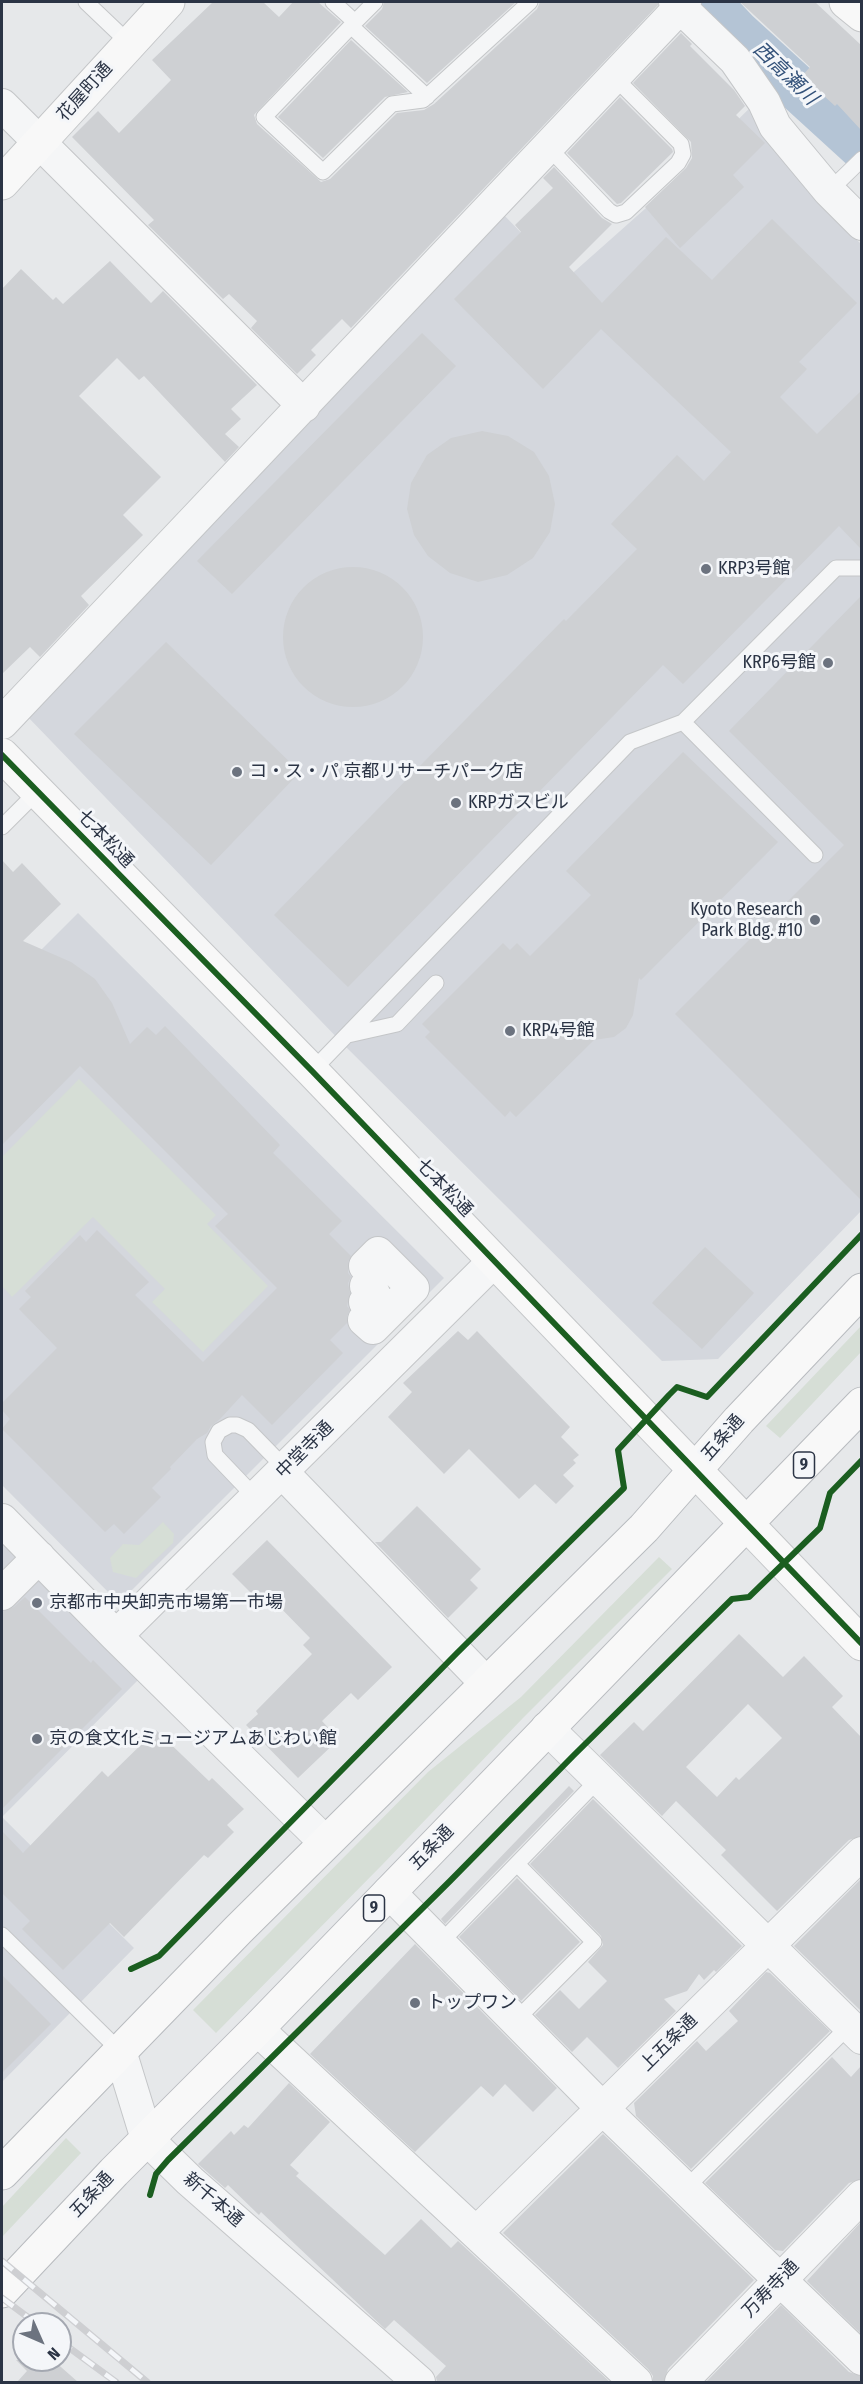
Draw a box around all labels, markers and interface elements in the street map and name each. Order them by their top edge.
water label: 西高瀬川 [748,38,822,110]
street label: 花屋町通 [53,58,117,126]
place label: KRP3号館 [718,558,791,580]
marker: KRP3号館 [699,562,713,576]
place label: KRP6号館 [743,652,816,674]
marker: KRP6号館 [821,656,835,670]
place label: コ・ス・パ 京都リサーチパーク店 [249,761,523,783]
marker: コ・ス・パ 京都リサーチパーク店 [230,765,244,779]
place label: KRPガスビル [468,792,569,814]
marker: KRPガスビル [449,796,463,810]
street label: 七本松通 [72,806,138,872]
place label: Kyoto Research Park Bldg. #10 [690,899,803,942]
marker: Kyoto Research Park Bldg. #10 [808,913,822,927]
place label: KRP4号館 [522,1020,595,1042]
marker: KRP4号館 [503,1024,517,1038]
street label: 七本松通 [411,1155,477,1221]
street label: 五条通 [697,1411,749,1465]
street label: 中堂寺通 [272,1417,338,1483]
road number: 9 [794,1452,814,1478]
place label: 京都市中央卸売市場第一市場 [49,1592,283,1614]
marker: 京都市中央卸売市場第一市場 [30,1596,44,1610]
place label: 京の食文化ミュージアムあじわい館 [49,1728,337,1750]
marker: 京の食文化ミュージアムあじわい館 [30,1732,44,1746]
street label: 五条通 [405,1821,459,1875]
road number: 9 [364,1895,385,1921]
place label: トップワン [427,1992,517,2014]
marker: トップワン [408,1996,422,2010]
street label: 上五条通 [636,2010,702,2076]
street label: 五条通 [66,2168,118,2222]
street label: 新千本通 [179,2168,247,2232]
street label: 万寿寺通 [738,2256,804,2322]
north arrow [12,2312,72,2372]
text: N [44,2344,64,2364]

